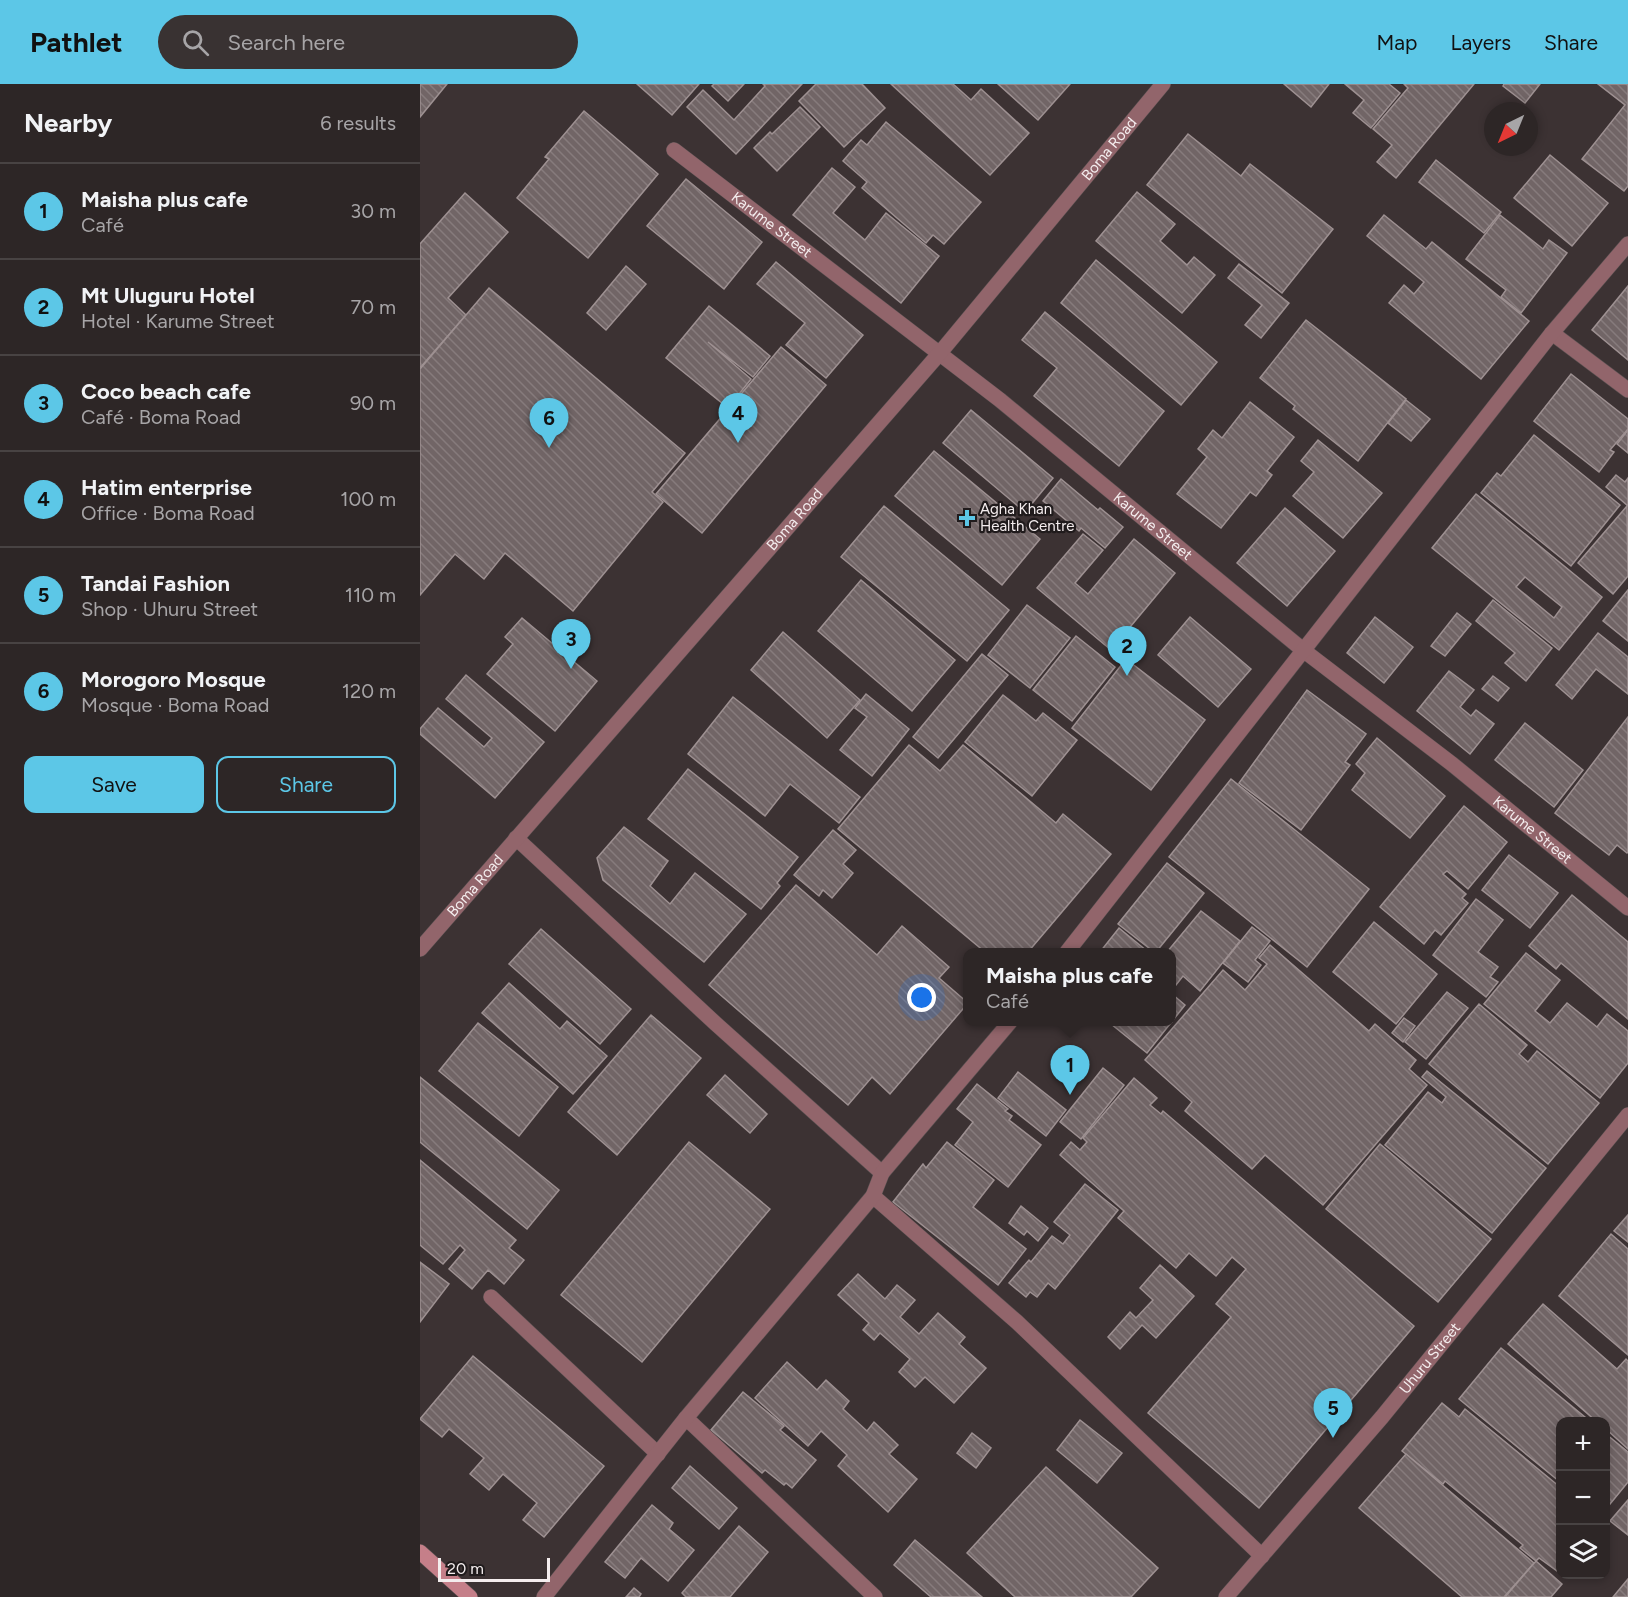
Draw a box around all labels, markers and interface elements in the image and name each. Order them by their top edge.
search box [158,15,578,69]
text: Pathlet [30,25,122,59]
icon: search [179,26,212,59]
text: Search here [227,29,345,56]
text: Map [1377,30,1417,55]
text: Layers [1450,30,1511,55]
text: Share [1544,30,1598,55]
north arrow [1484,102,1538,156]
text: Nearby [24,107,112,139]
text: 6 results [320,111,396,135]
street label: Boma Road [1078,114,1140,184]
text: Maisha plus cafe [81,186,248,213]
street label: Karume Street [728,188,816,262]
text: 1 [39,199,48,223]
text: 30 m [350,199,396,223]
text: Café [81,213,124,237]
text: Mt Uluguru Hotel [81,282,255,309]
text: 2 [38,295,49,319]
text: 70 m [350,295,396,319]
text: Hotel · Karume Street [81,309,274,333]
text: Coco beach cafe [81,378,251,405]
text: 3 [38,391,49,415]
text: 90 m [350,391,396,415]
pin: 4 [718,394,758,443]
pin: 6 [530,398,568,448]
text: Café · Boma Road [81,405,241,429]
text: Hatim enterprise [81,474,252,501]
street label: Boma Road [763,485,827,554]
text: 4 [37,487,50,511]
text: 100 m [340,487,396,511]
street label: Karume Street [1110,488,1196,564]
place label: Agha Khan Health Centre [980,500,1074,535]
text: Office · Boma Road [81,501,255,525]
marker: Agha Khan Health Centre [958,509,976,527]
text: Tandai Fashion [81,570,230,597]
text: 5 [38,583,49,607]
text: 110 m [345,583,396,607]
text: Shop · Uhuru Street [81,597,258,621]
pin: 3 [552,620,590,669]
pin: 2 [1108,626,1146,676]
text: Morogoro Mosque [81,666,266,693]
text: 6 [38,679,49,703]
text: 120 m [342,679,396,703]
text: Mosque · Boma Road [81,693,269,717]
button: Save [24,756,204,813]
button: Share [216,756,396,813]
street label: Karume Street [1489,792,1576,868]
street label: Boma Road [443,851,507,920]
popup [963,948,1176,1026]
text: Maisha plus cafe [986,962,1153,989]
your location [907,983,936,1012]
text: Café [986,989,1029,1013]
pin: 1 [1050,1046,1090,1095]
street label: Uhuru Street [1396,1319,1464,1397]
pin: 5 [1314,1388,1352,1438]
map controls [1556,1417,1610,1579]
button: + [1556,1417,1610,1471]
button: − [1556,1471,1610,1525]
button: layers [1556,1525,1610,1579]
scale bar [438,1555,550,1582]
text: 20 m [447,1559,484,1578]

